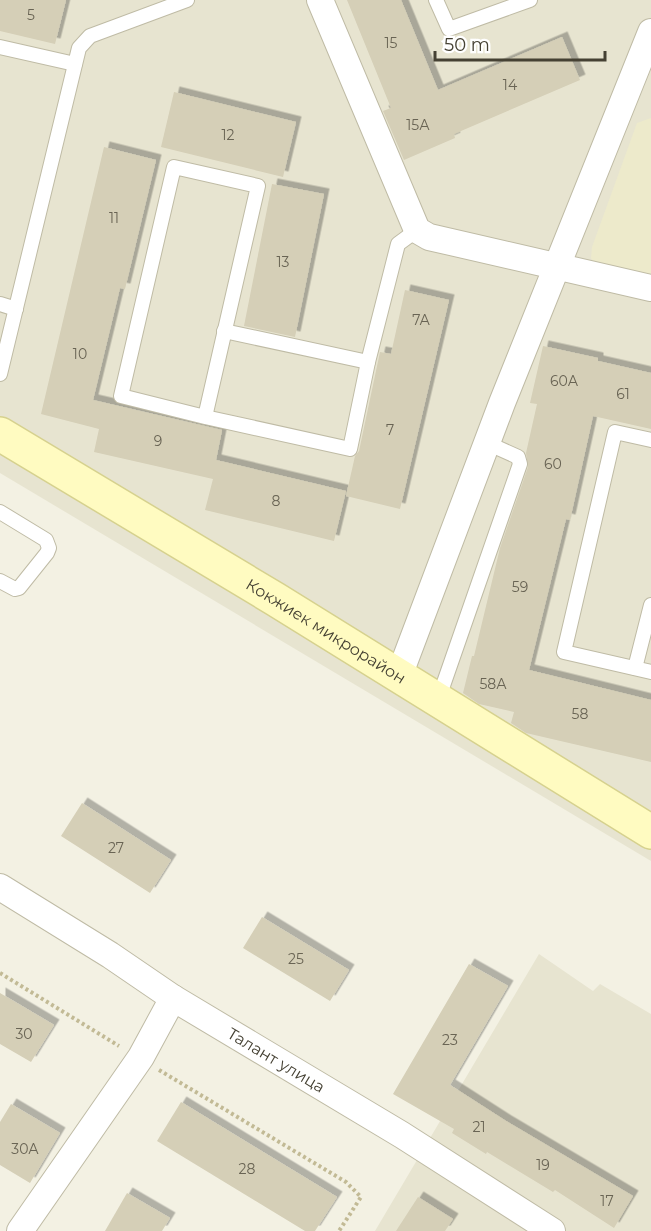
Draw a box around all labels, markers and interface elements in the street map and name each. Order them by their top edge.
house number: 5 [27,6,35,24]
scale bar [435,24,604,62]
house number: 15 [385,34,398,52]
text: 50 m [444,34,490,56]
house number: 14 [503,76,518,94]
house number: 15А [406,116,430,134]
house number: 12 [221,126,235,144]
house number: 11 [109,209,119,227]
house number: 13 [277,253,290,271]
house number: 7А [412,311,430,329]
house number: 10 [73,345,87,363]
house number: 60А [550,372,579,390]
house number: 61 [616,385,630,403]
house number: 7 [386,421,394,439]
house number: 9 [154,432,162,450]
house number: 60 [544,455,562,473]
house number: 8 [272,492,281,510]
street label: Кокжиек микрорайон [243,575,409,688]
house number: 59 [512,578,528,596]
house number: 58А [479,675,507,693]
house number: 58 [572,705,588,723]
house number: 27 [108,839,124,857]
house number: 25 [288,950,304,968]
street label: Талант улица [224,1024,328,1097]
house number: 30 [15,1025,33,1043]
house number: 23 [442,1031,458,1049]
house number: 21 [472,1118,486,1136]
house number: 30А [11,1140,39,1158]
house number: 19 [536,1156,550,1174]
house number: 28 [239,1160,256,1178]
house number: 17 [600,1192,614,1210]

